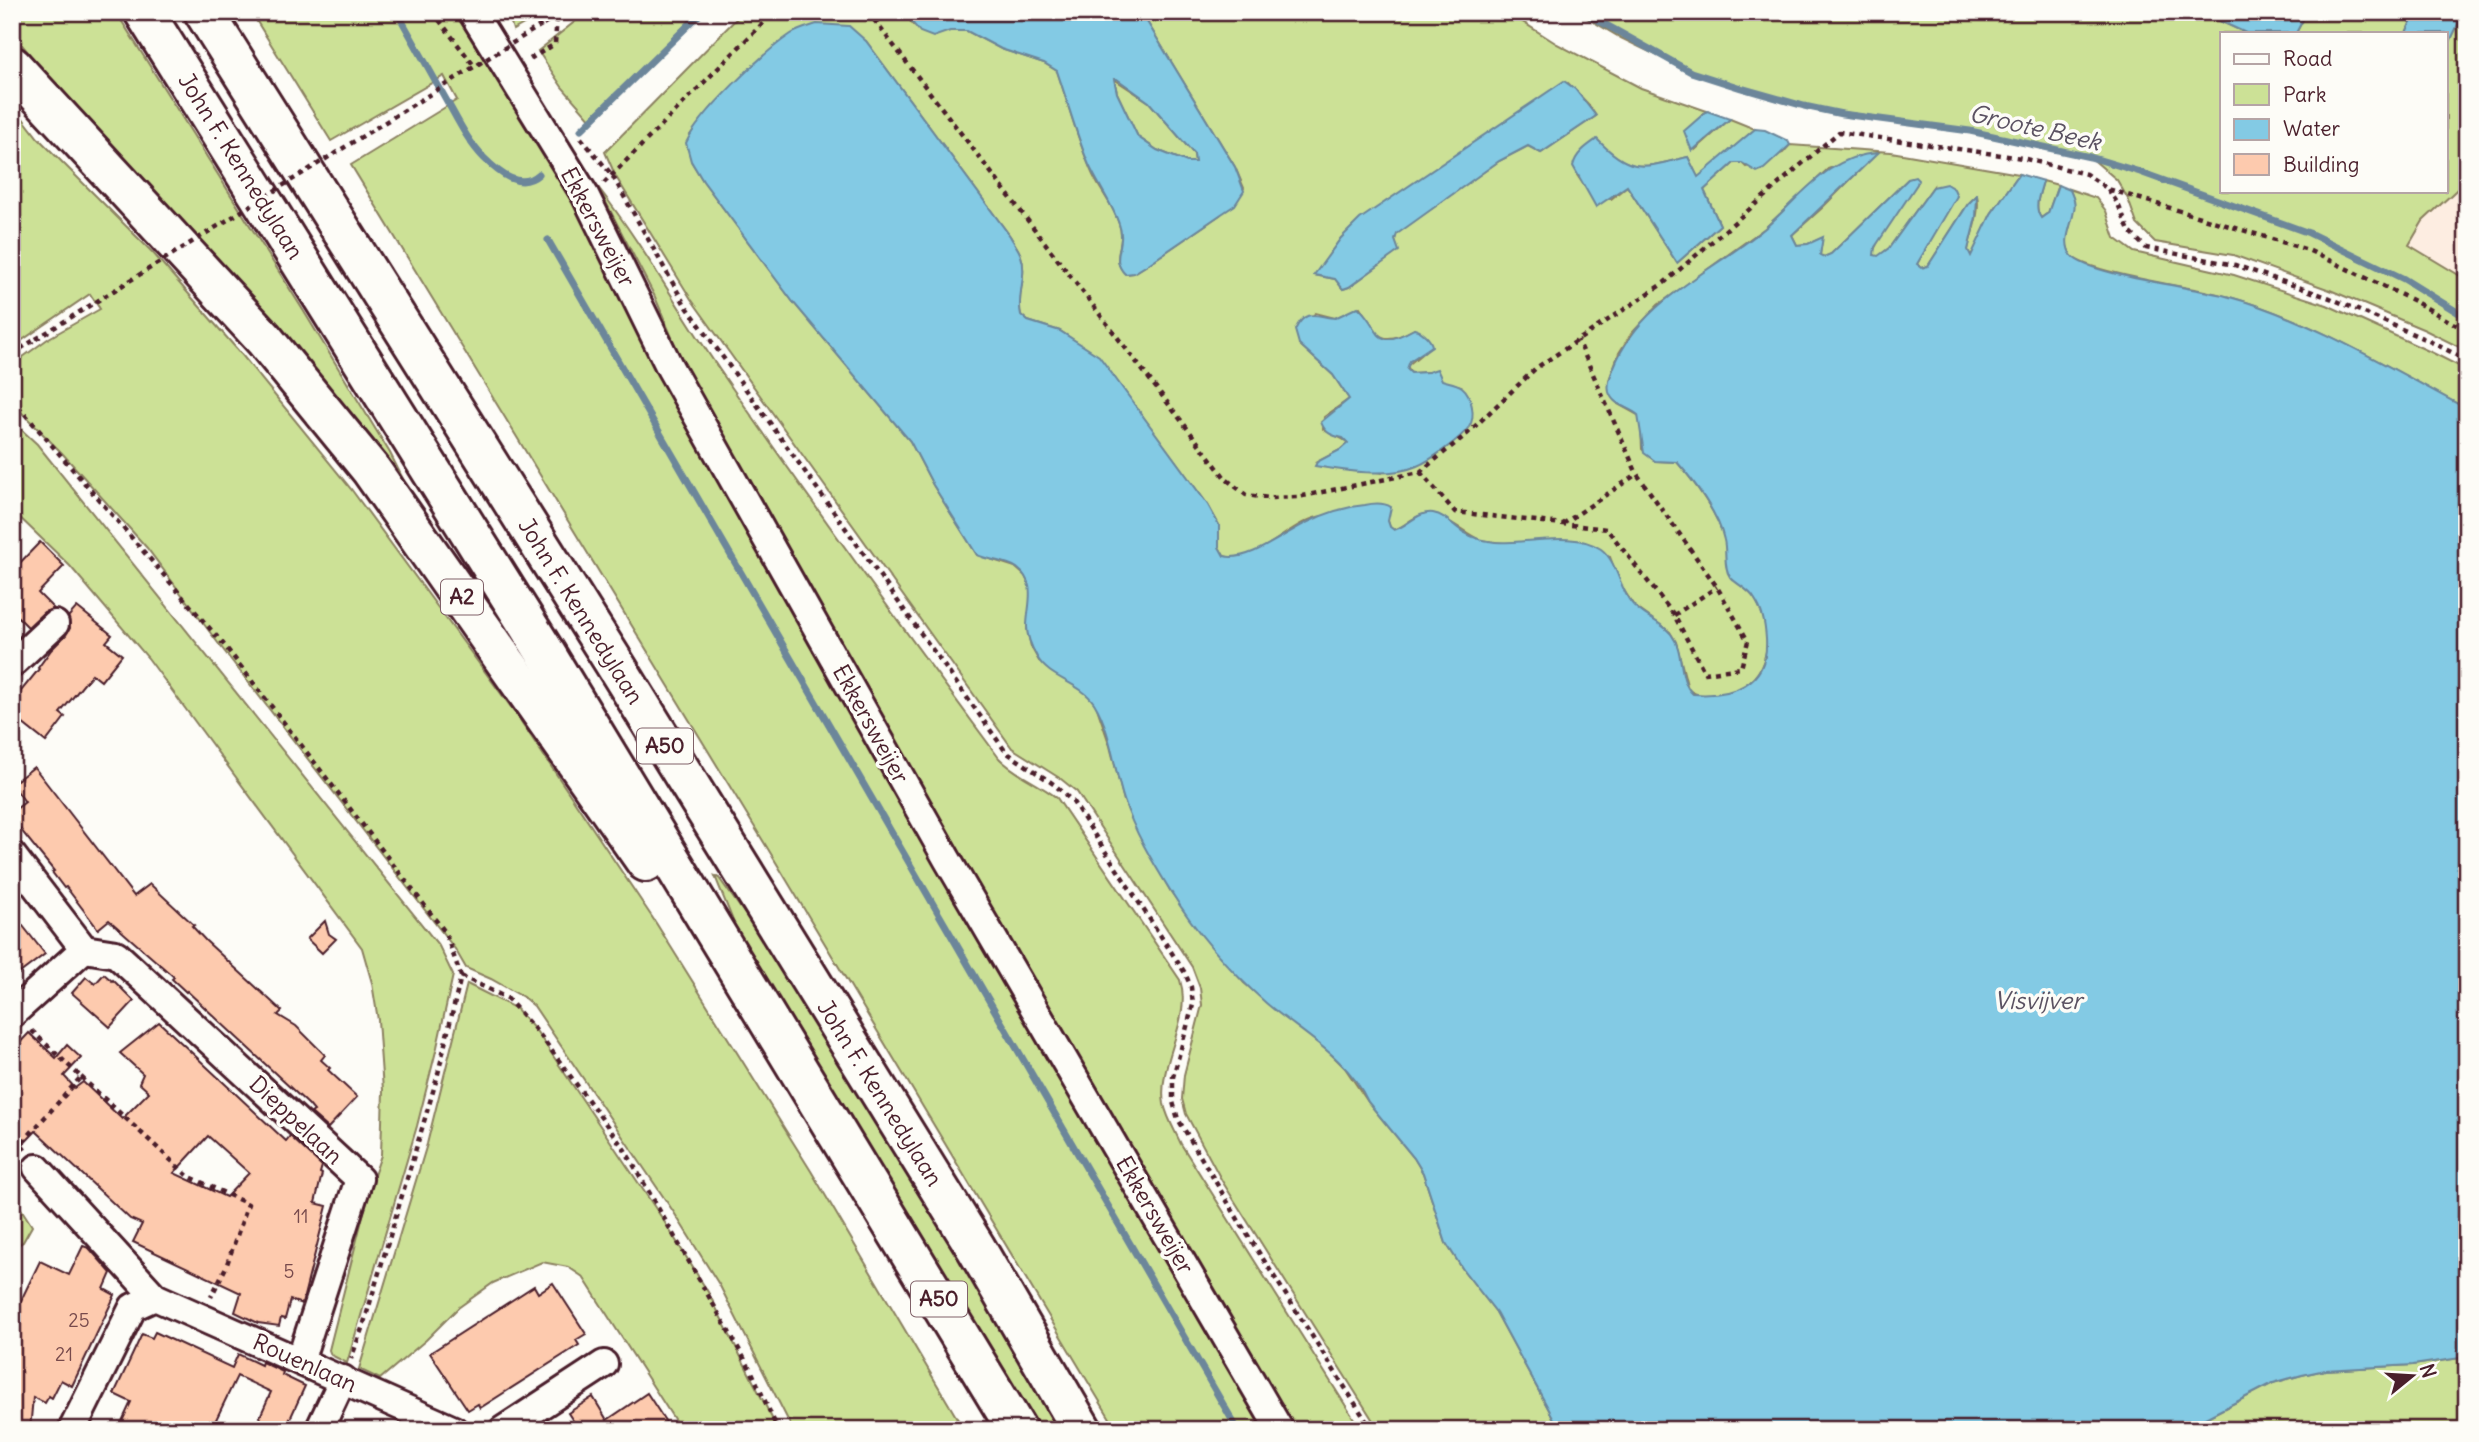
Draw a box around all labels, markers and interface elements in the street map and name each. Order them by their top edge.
legend [2220,32,2448,192]
text: Road [2283,45,2332,72]
street label: John F. Kennedylaan [172,67,310,264]
text: Park [2283,81,2326,108]
water label: Groote Beek [1967,97,2106,157]
text: Water [2283,115,2341,142]
text: Building [2283,151,2359,178]
street label: Ekkersweijer [555,162,642,292]
street label: John F. Kennedylaan [512,512,650,709]
road number: A2 [441,580,483,614]
street label: Ekkersweijer [827,659,916,789]
road number: A50 [637,728,693,764]
water label: Visvijver [1994,985,2085,1015]
street label: John F. Kennedylaan [811,994,949,1191]
street label: Dieppelaan [244,1069,349,1170]
street label: Ekkersweijer [1110,1151,1201,1280]
house number: 11 [293,1204,309,1228]
house number: 5 [284,1259,294,1283]
road number: A50 [911,1282,967,1316]
house number: 25 [68,1308,90,1332]
street label: Rouenlaan [249,1327,362,1398]
north arrow [2378,1340,2448,1410]
house number: 21 [55,1342,73,1366]
text: N [2415,1361,2442,1381]

